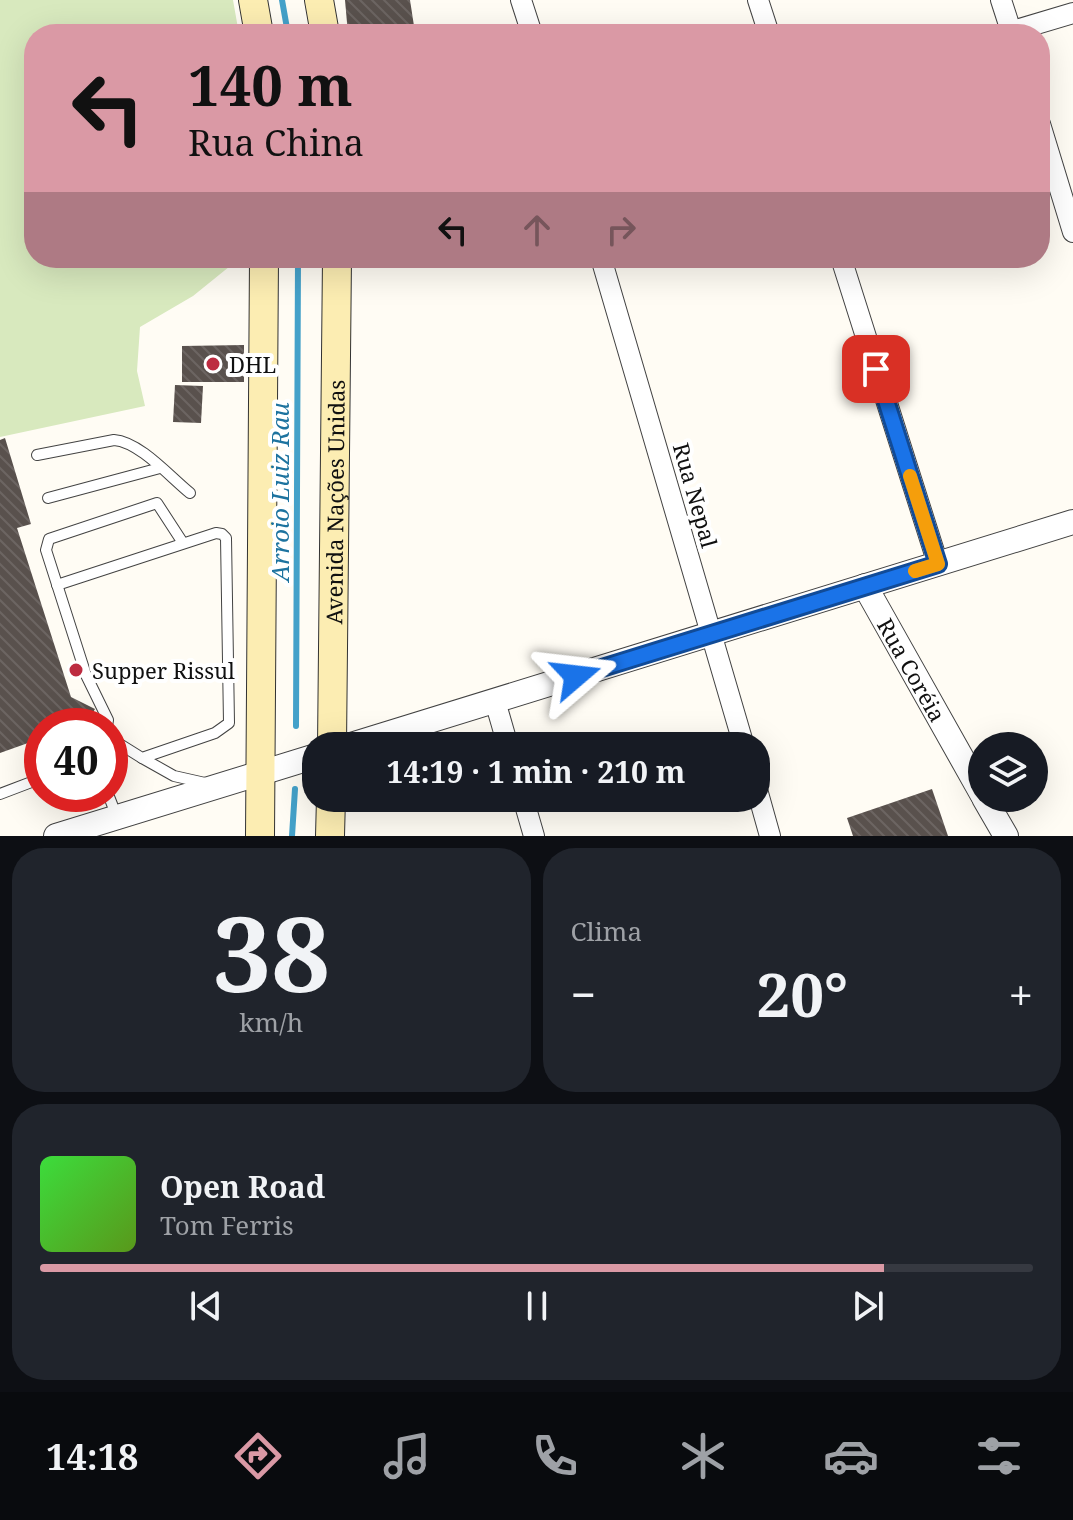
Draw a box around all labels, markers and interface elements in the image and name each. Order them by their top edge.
text: 140 m [188,46,353,122]
icon: left [56,56,160,160]
text: Rua China [188,118,364,167]
icon: left [431,208,475,252]
icon: ahead [515,208,559,252]
icon: right [599,208,643,252]
pin [842,335,910,403]
icon: arrive [854,347,898,391]
place label: DHL [229,349,276,379]
marker: DHL [204,355,222,373]
street label: Avenida Nações Unidas [318,380,351,624]
water label: Arroio Luiz Rau [263,402,296,584]
street label: Rua Nepal [667,439,725,551]
street label: Rua Coréia [871,612,953,727]
position arrow [534,634,618,718]
place label: Supper Rissul [92,655,235,685]
marker: Supper Rissul [67,661,85,679]
speed limit sign: 40 [24,708,128,812]
map controls [968,732,1048,812]
button: layers [968,732,1048,812]
text: 14:19 · 1 min · 210 m [387,751,685,792]
text: 38 [212,881,330,1022]
text: Clima [571,913,642,949]
text: 20° [756,953,848,1035]
text: − [571,964,596,1024]
text: + [1008,964,1033,1024]
text: km/h [239,1004,303,1040]
text: Open Road [160,1166,325,1207]
text: Tom Ferris [160,1207,294,1243]
icon: previous [184,1284,228,1328]
icon: pause [515,1284,559,1328]
icon: next [846,1284,890,1328]
icon: directions [230,1428,286,1484]
icon: music [379,1428,435,1484]
icon: phone [527,1428,583,1484]
icon: climate [675,1428,731,1484]
icon: car [823,1428,879,1484]
icon: filters [971,1428,1027,1484]
text: 14:18 [46,1432,138,1481]

